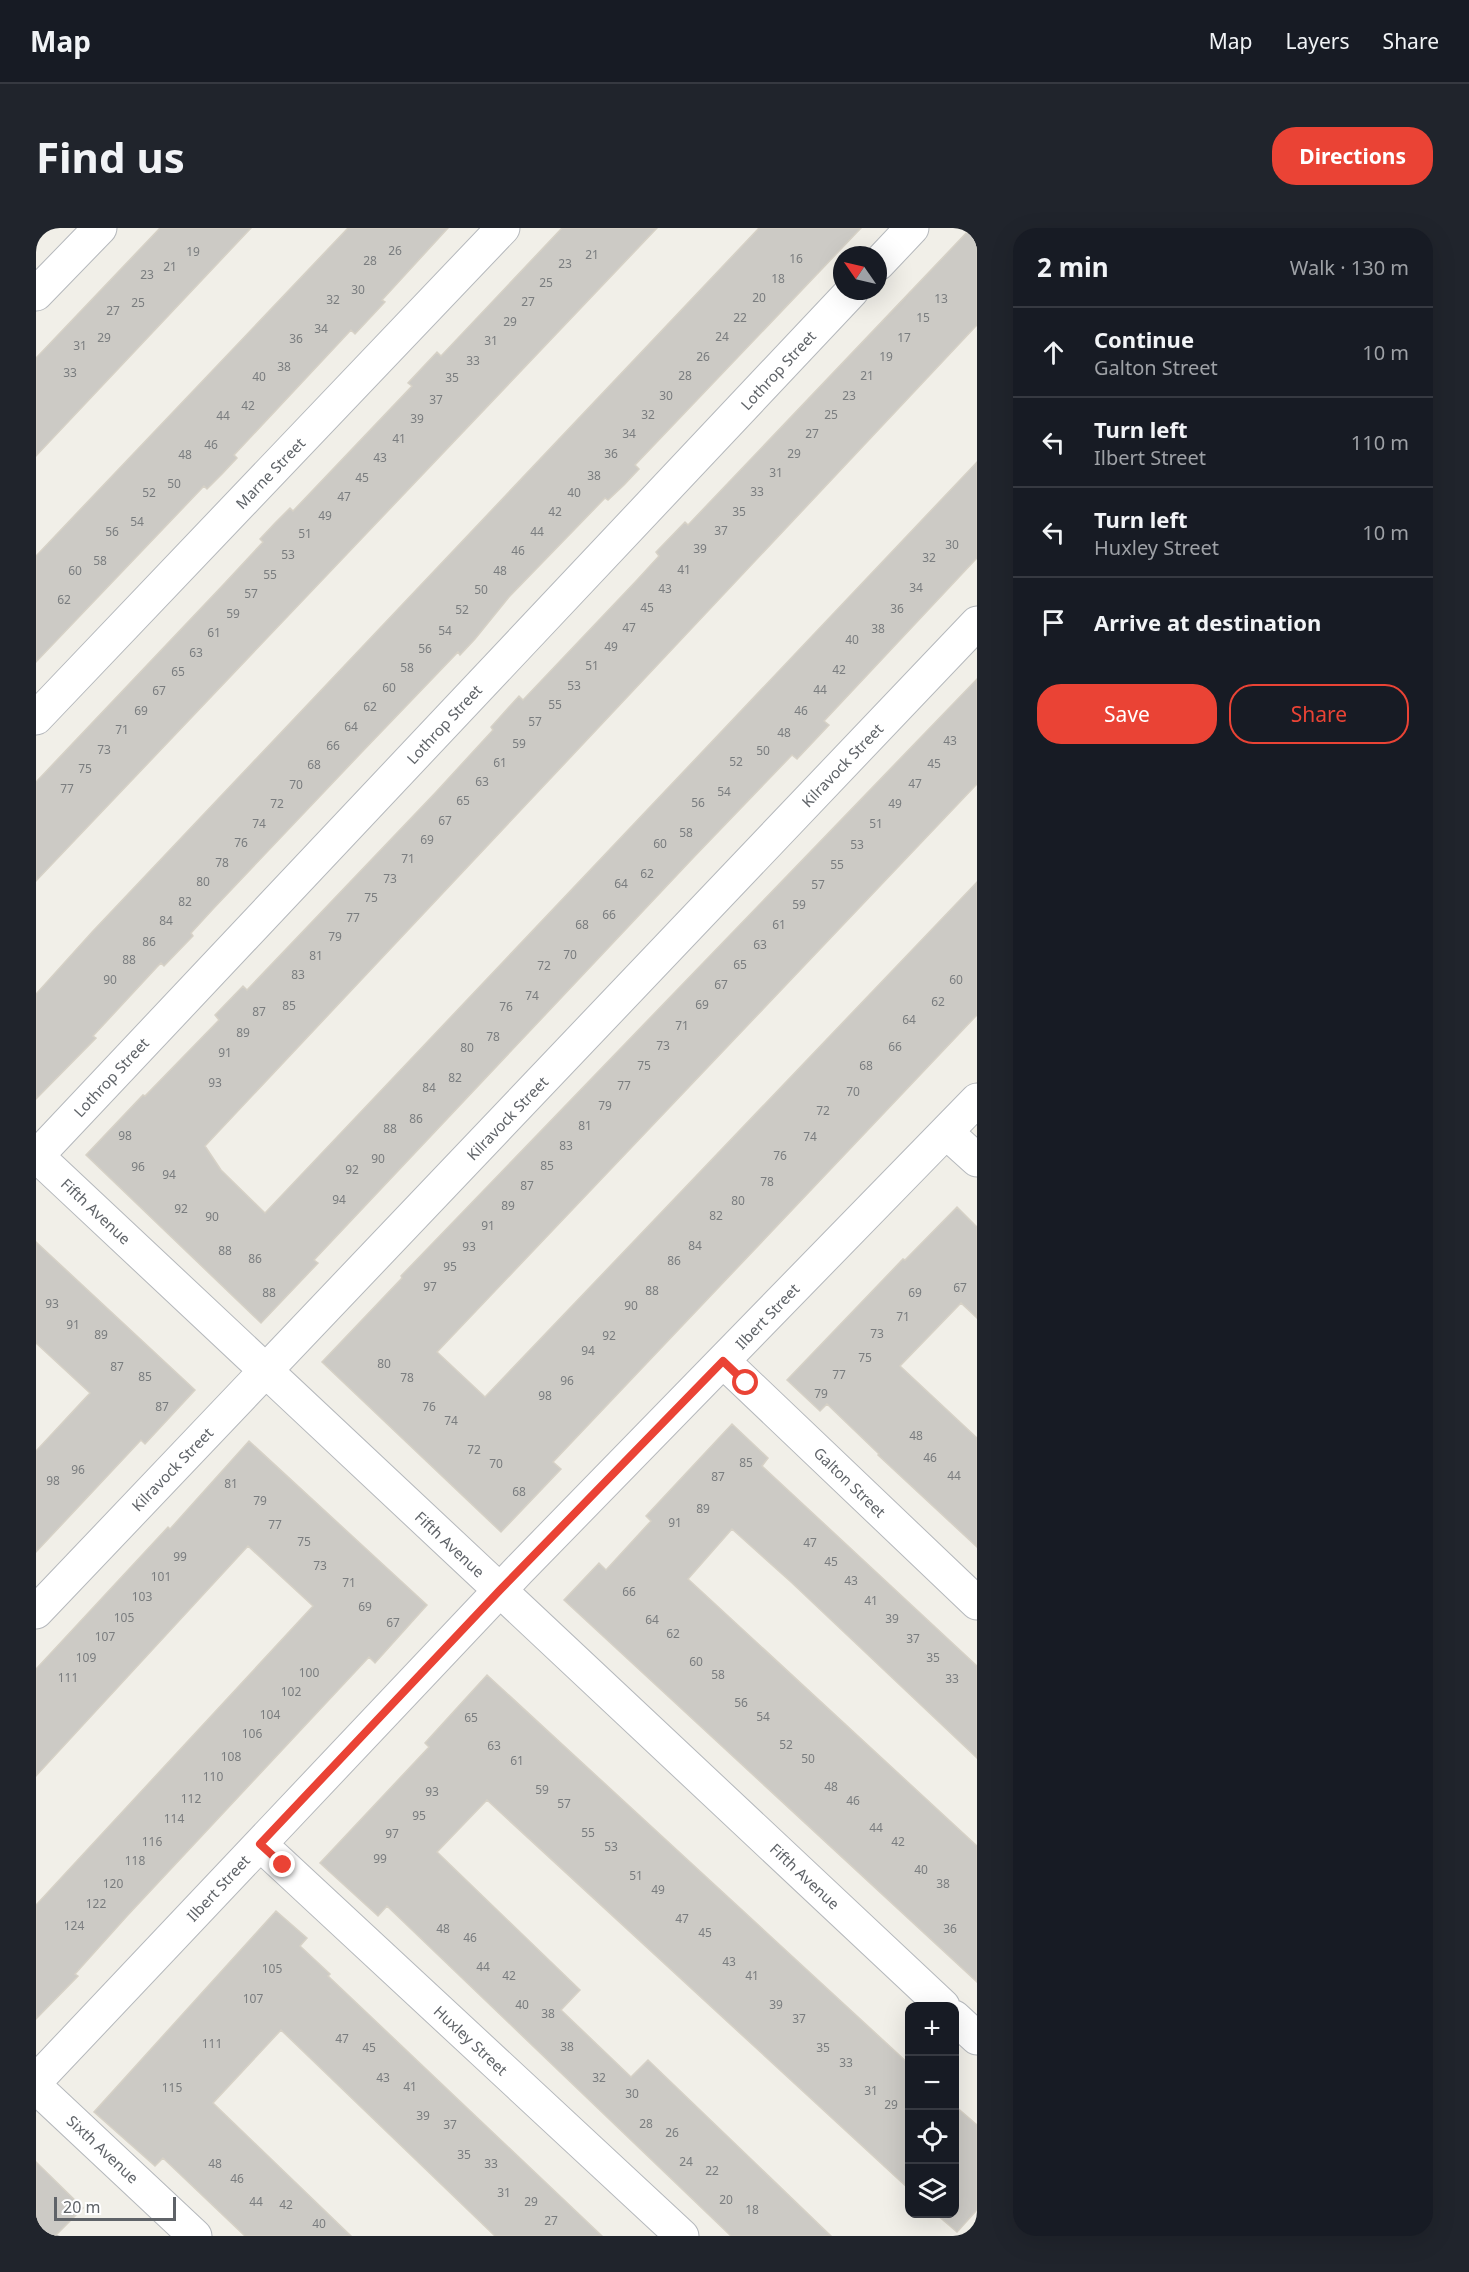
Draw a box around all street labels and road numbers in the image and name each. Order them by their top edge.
street label: Lothrop Street [736,326,820,414]
street label: Marne Street [231,433,309,513]
street label: Lothrop Street [402,680,486,768]
street label: Kilravock Street [797,718,887,811]
street label: Lothrop Street [69,1033,153,1121]
street label: Kilravock Street [462,1071,552,1164]
street label: Fifth Avenue [57,1174,135,1248]
street label: Ilbert Street [731,1278,804,1353]
street label: Kilravock Street [127,1422,217,1515]
street label: Galton Street [810,1443,891,1522]
street label: Fifth Avenue [411,1507,489,1581]
street label: Fifth Avenue [766,1839,844,1913]
street label: Ilbert Street [182,1850,254,1926]
street label: Huxley Street [430,2001,513,2080]
street label: Sixth Avenue [63,2111,143,2187]

